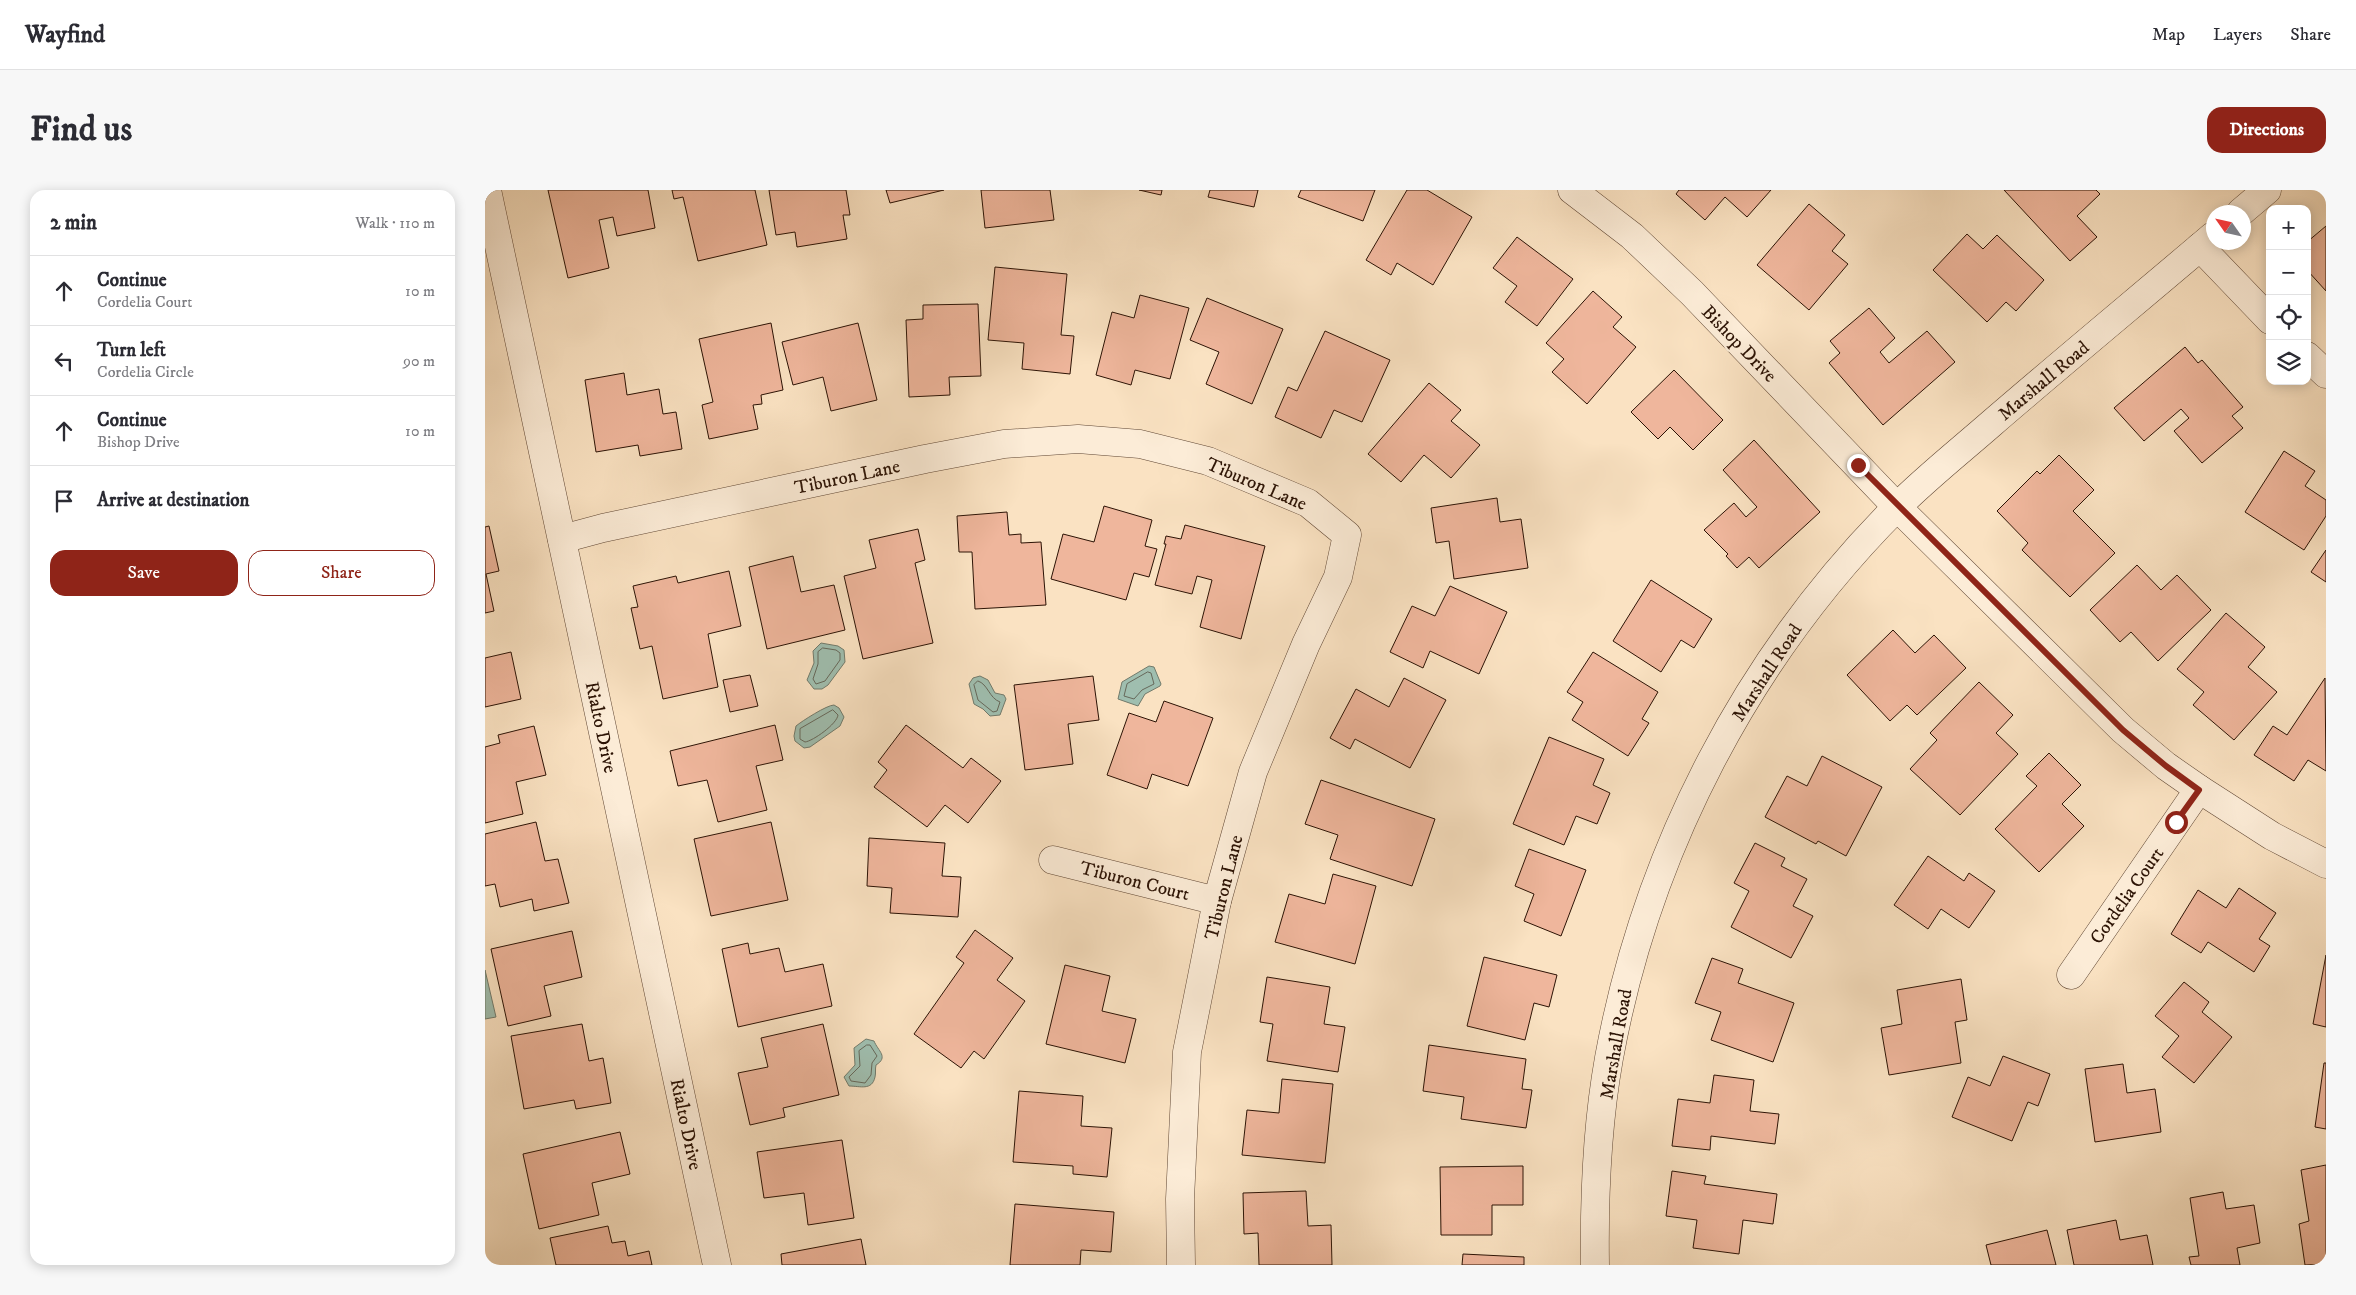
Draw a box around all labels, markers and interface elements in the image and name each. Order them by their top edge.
text: Wayfind [25,20,105,50]
text: Map [2152,24,2185,46]
text: Layers [2213,24,2262,46]
text: Share [2290,24,2331,46]
button: Directions [2207,107,2326,153]
text: Find us [30,108,132,152]
north arrow [2206,205,2251,250]
map controls [2266,205,2311,385]
button: + [2266,205,2311,250]
text: 2 min [50,210,97,236]
text: Walk · 110 m [355,213,435,233]
button: − [2266,250,2311,295]
text: Continue [97,269,167,292]
icon: ahead [50,277,78,305]
text: 10 m [405,281,435,301]
text: Cordelia Court [97,292,192,312]
button: locate [2266,295,2311,340]
street label: Bishop Drive [1697,301,1781,387]
street label: Marshall Road [1994,336,2095,426]
text: Turn left [97,339,166,362]
button: layers [2266,340,2311,385]
icon: left [50,347,78,375]
text: 90 m [403,351,435,371]
text: Cordelia Circle [97,362,194,382]
text: Continue [97,409,167,432]
icon: ahead [50,417,78,445]
text: 10 m [405,421,435,441]
text: Bishop Drive [97,432,180,452]
street label: Tiburon Lane [1203,453,1310,516]
route end [1847,454,1870,477]
street label: Tiburon Lane [793,455,902,500]
icon: arrive [50,487,78,515]
text: Arrive at destination [97,489,249,512]
button: Save [50,550,238,596]
button: Share [248,550,435,596]
street label: Marshall Road [1727,619,1808,726]
street label: Rialto Drive [580,679,621,775]
route start [2165,811,2188,834]
street label: Tiburon Lane [1200,833,1249,942]
street label: Cordelia Court [2085,843,2169,949]
street label: Tiburon Court [1078,857,1192,906]
street label: Marshall Road [1595,987,1638,1101]
street label: Rialto Drive [665,1076,706,1172]

